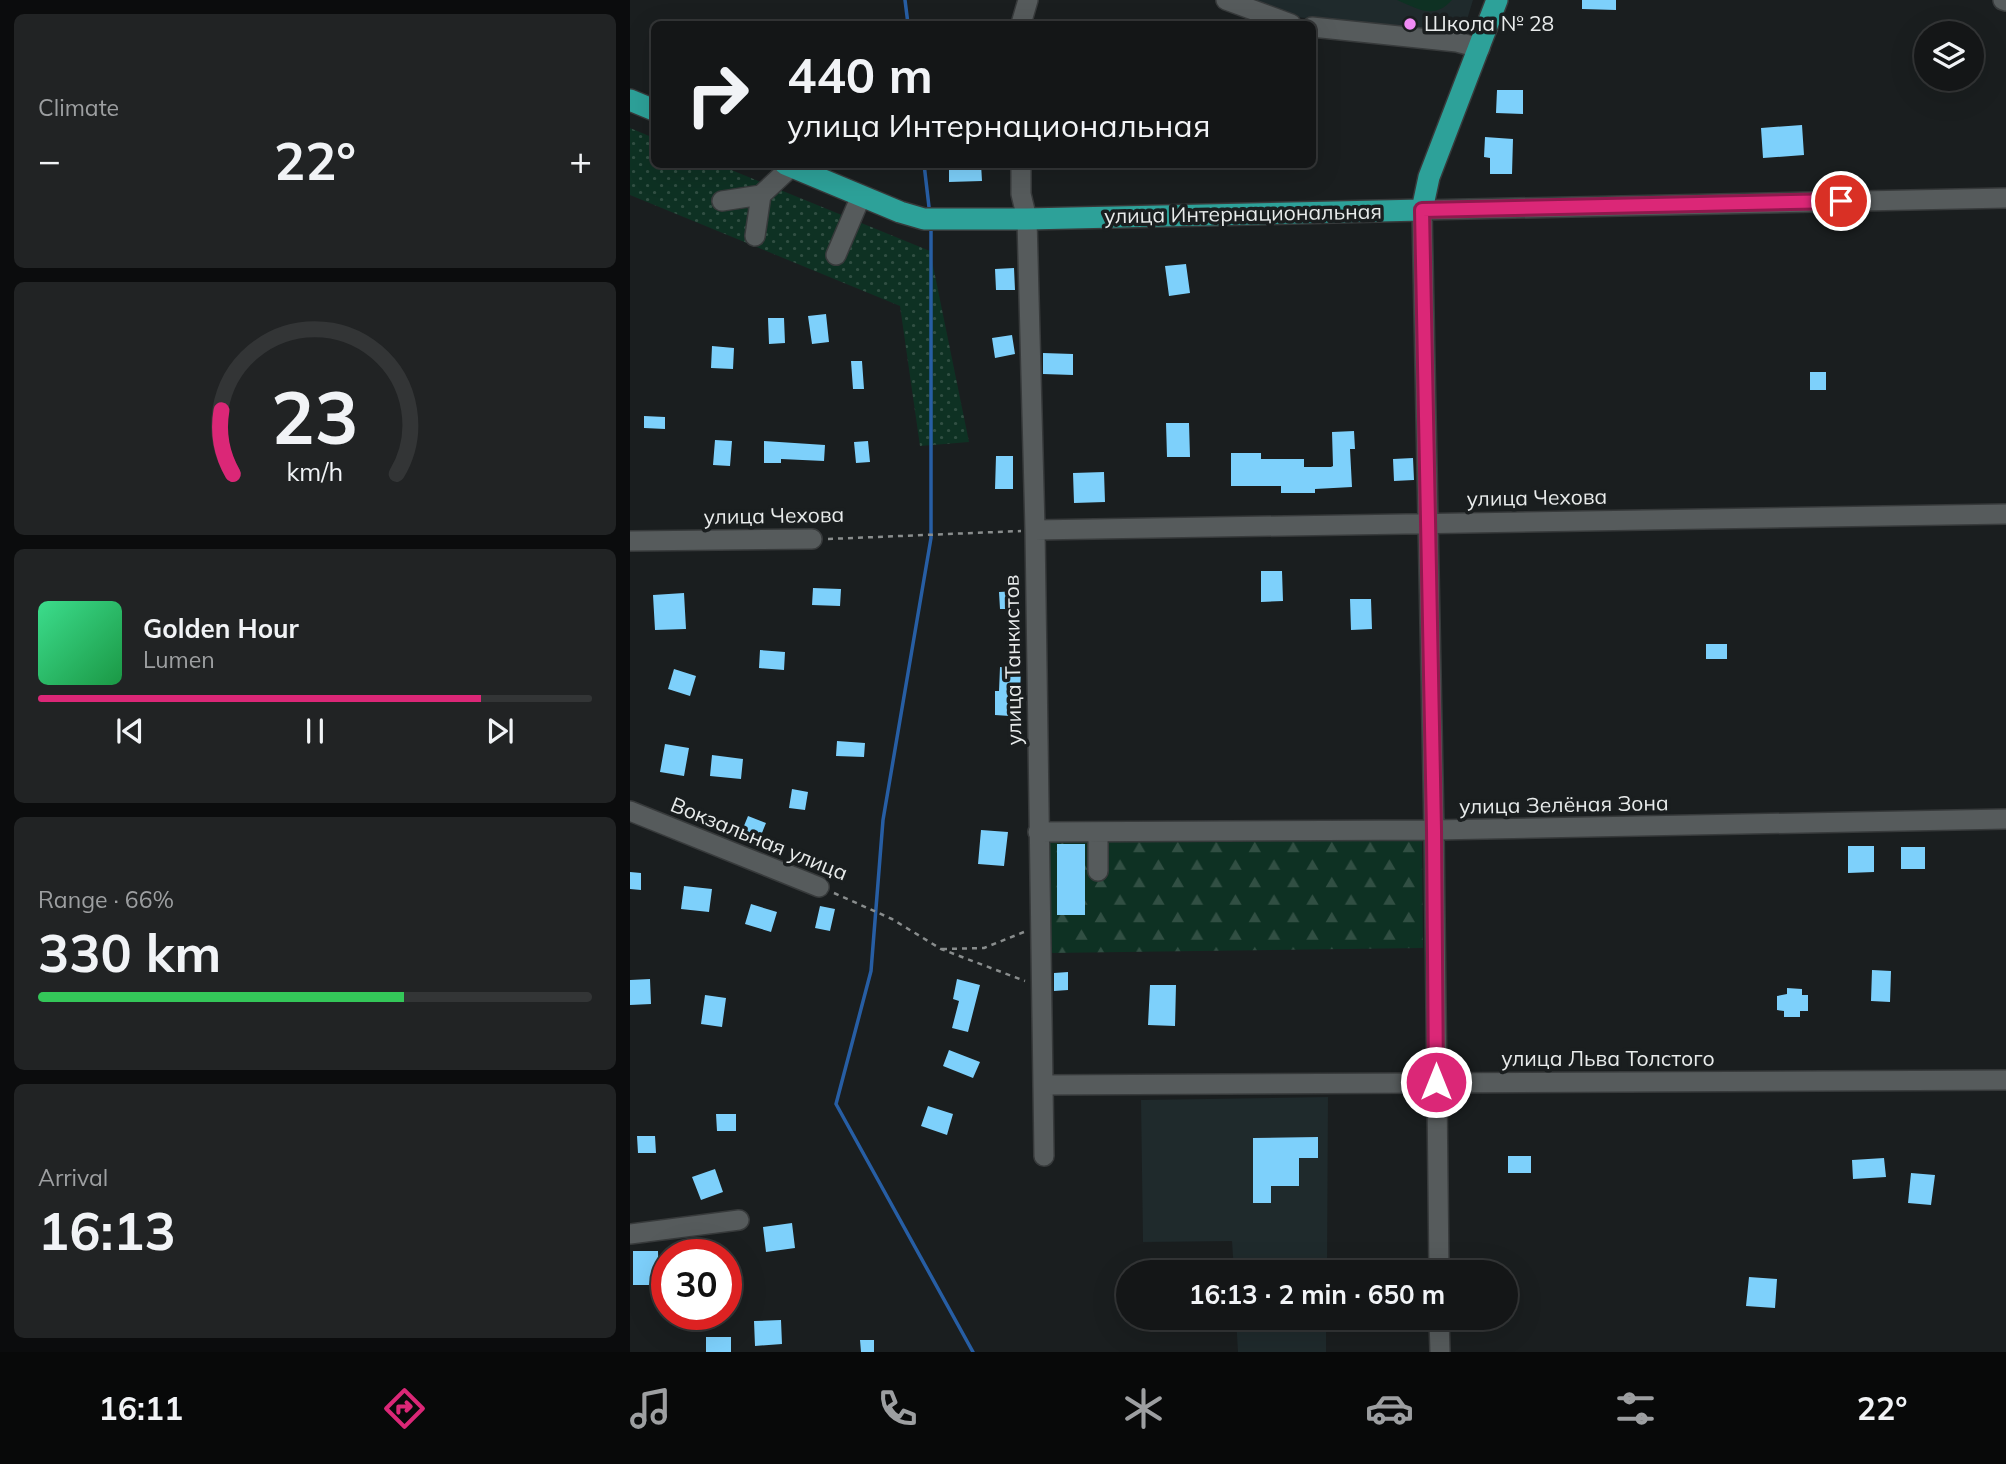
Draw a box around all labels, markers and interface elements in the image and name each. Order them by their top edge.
place label: Школа № 28 [1424,10,1554,36]
marker: Школа № 28 [1402,16,1418,32]
map controls [1914,21,1984,91]
button: layers [1914,21,1984,91]
text: 440 m [787,44,933,105]
icon: right [672,49,763,140]
text: Climate [38,93,119,122]
text: улица Интернациональная [787,105,1210,145]
text: 22° [274,128,356,193]
text: − [38,136,61,184]
text: + [569,136,592,184]
pin [1811,171,1871,231]
icon: arrive [1822,182,1860,220]
street label: улица Интернациональная [1104,198,1382,228]
text: 23 [271,372,359,463]
text: km/h [287,456,343,487]
street label: улица Чехова [1466,483,1607,511]
street label: улица Чехова [703,501,844,529]
street label: улица Танкистов [998,574,1026,746]
text: Golden Hour [143,612,299,645]
text: Lumen [143,645,215,674]
icon: previous [111,712,149,750]
icon: pause [296,712,334,750]
icon: next [481,712,519,750]
street label: улица Зелёная Зона [1459,789,1669,819]
street label: Вокзальная улица [667,791,852,885]
text: Range · 66% [38,885,174,914]
text: 330 km [38,920,221,985]
position arrow [1399,1045,1473,1119]
street label: улица Льва Толстого [1501,1045,1715,1071]
text: Arrival [38,1163,108,1192]
text: 16:13 [38,1198,176,1263]
speed limit sign: 30 [651,1239,742,1330]
text: 16:13 · 2 min · 650 m [1189,1278,1445,1311]
icon: directions [380,1384,429,1433]
icon: music [626,1384,675,1433]
icon: phone [873,1384,922,1433]
icon: climate [1119,1384,1168,1433]
icon: car [1365,1384,1414,1433]
icon: filters [1611,1384,1660,1433]
text: 16:11 [99,1388,183,1428]
text: 22° [1857,1388,1907,1428]

